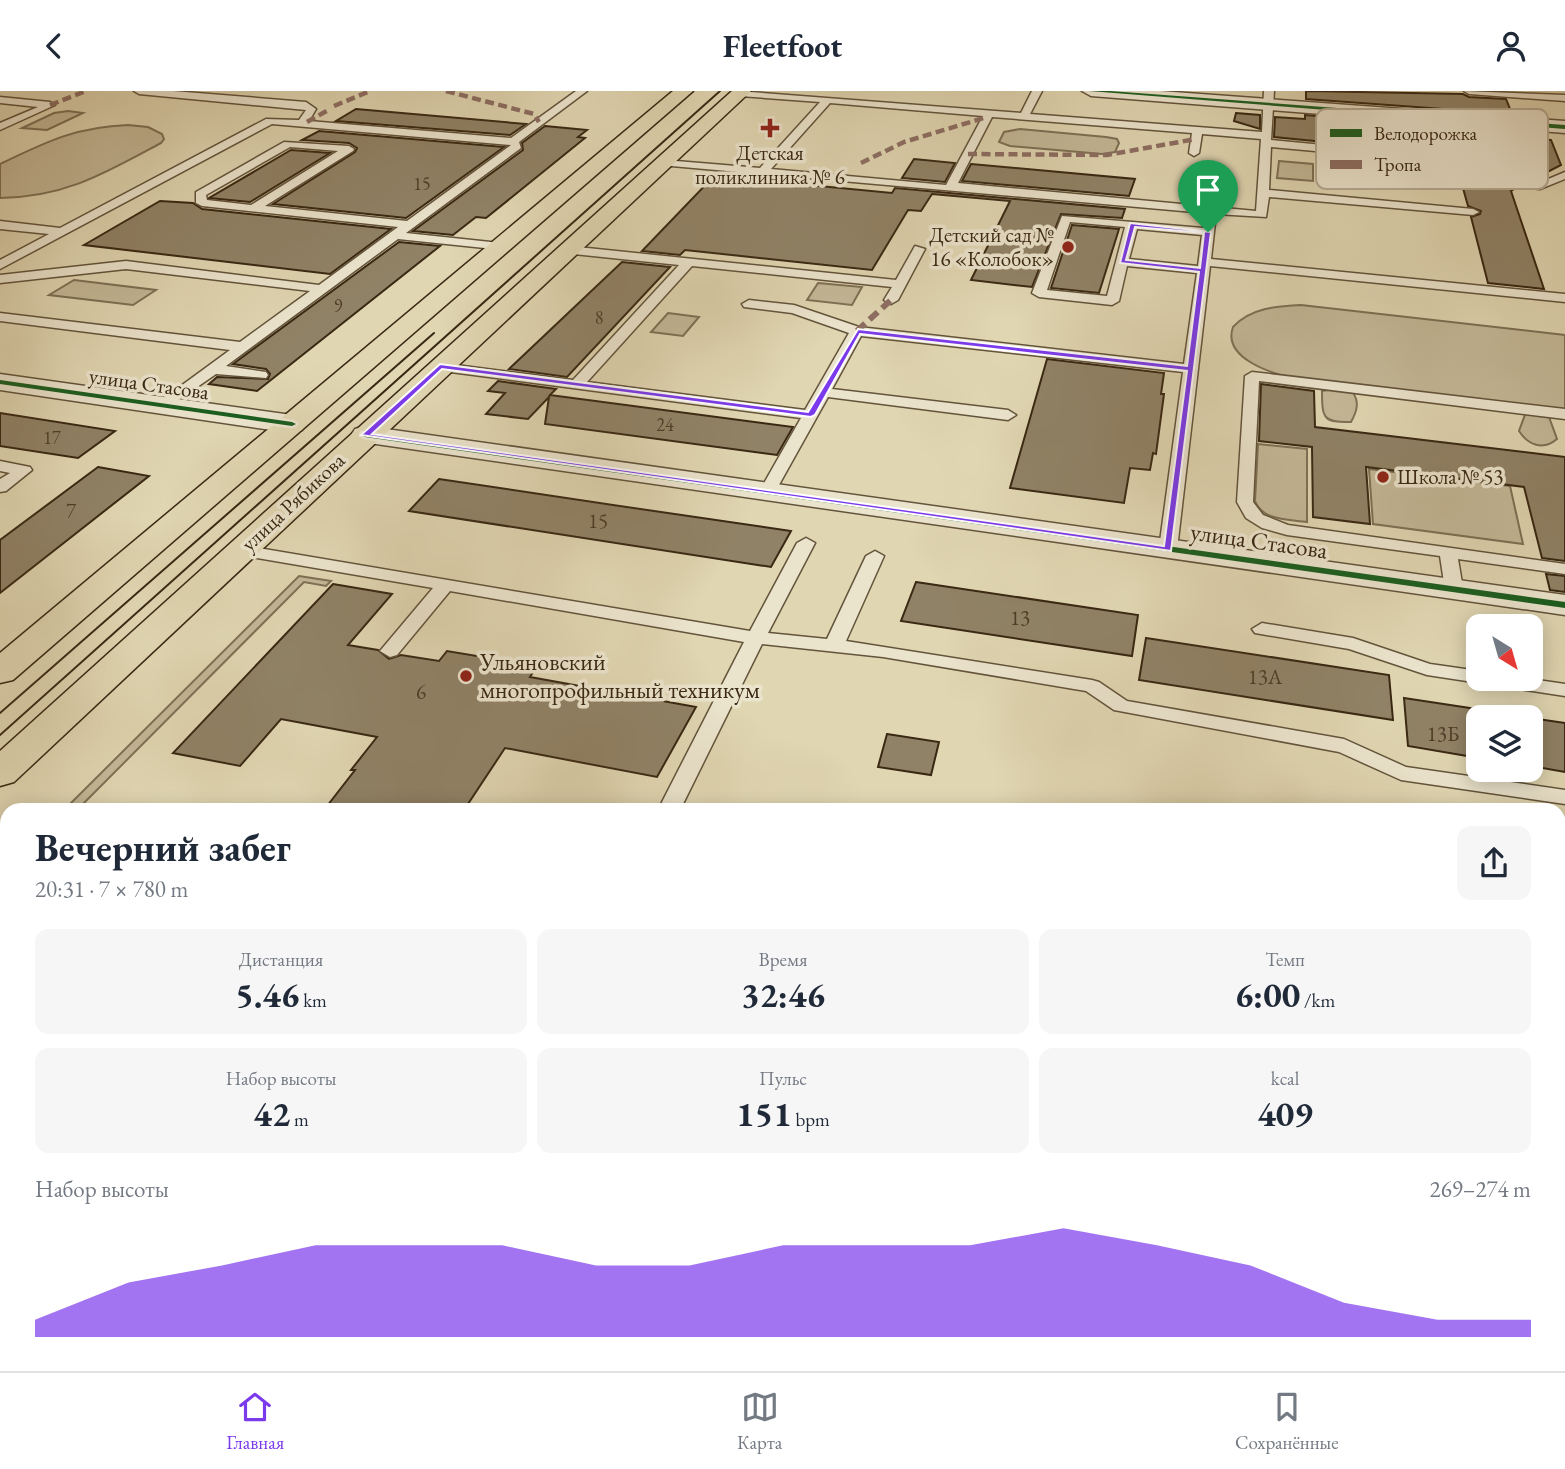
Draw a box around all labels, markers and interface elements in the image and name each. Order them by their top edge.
text: Fleetfoot [723,25,842,67]
icon: back [35,27,73,65]
icon: person [1492,27,1530,65]
legend [1316,109,1548,189]
marker: Детская поликлиника № 6 [760,118,780,138]
text: Велодорожка [1374,121,1478,146]
place label: Детская поликлиника № 6 [695,139,845,190]
text: Тропа [1374,152,1422,177]
pin [1178,160,1238,232]
icon: arrive [1189,171,1227,209]
house number: 15 [413,172,431,195]
place label: Детский сад № 16 «Колобок» [929,221,1054,272]
marker: Детский сад № 16 «Колобок» [1060,239,1076,255]
house number: 9 [334,294,343,317]
house number: 8 [595,306,603,329]
street label: улица Стасова [87,362,211,405]
house number: 24 [656,413,674,436]
house number: 17 [43,426,61,449]
street label: улица Рябикова [235,446,351,557]
place label: Школа № 53 [1397,463,1503,490]
marker: Школа № 53 [1375,469,1391,485]
house number: 7 [66,497,77,524]
house number: 15 [588,507,608,534]
street label: улица Стасова [1188,516,1330,566]
house number: 13 [1010,604,1030,631]
north arrow [1466,614,1544,691]
map controls [1466,614,1543,782]
place label: Ульяновский многопрофильный техникум [479,646,760,705]
house number: 13А [1248,663,1283,690]
marker: Ульяновский многопрофильный техникум [458,668,474,684]
house number: 6 [416,678,426,705]
button: layers [1466,705,1543,782]
house number: 13Б [1427,720,1459,747]
text: Вечерний забег [35,823,291,872]
button: share [1457,826,1531,900]
text: 20:31 · 7 × 780 m [35,874,188,904]
text: Дистанция [239,947,323,972]
text: Время [759,947,807,972]
text: Темп [1265,947,1305,972]
text: 5.46 [235,972,299,1017]
text: 32:46 [741,972,825,1017]
text: 6:00 [1235,972,1300,1017]
text: km [299,988,327,1013]
text: /km [1300,988,1335,1013]
text: Набор высоты [226,1066,336,1091]
text: Пульс [759,1066,807,1091]
text: kcal [1271,1066,1299,1091]
text: 42 [253,1091,290,1136]
text: 151 [736,1091,792,1136]
text: 409 [1257,1091,1313,1136]
text: m [290,1107,309,1132]
text: bpm [792,1107,830,1132]
text: Набор высоты [35,1174,169,1204]
text: 269–274 m [1430,1174,1531,1204]
tab: Главная [226,1388,284,1455]
tab: Карта [737,1388,782,1455]
tab: Сохранённые [1235,1388,1339,1455]

